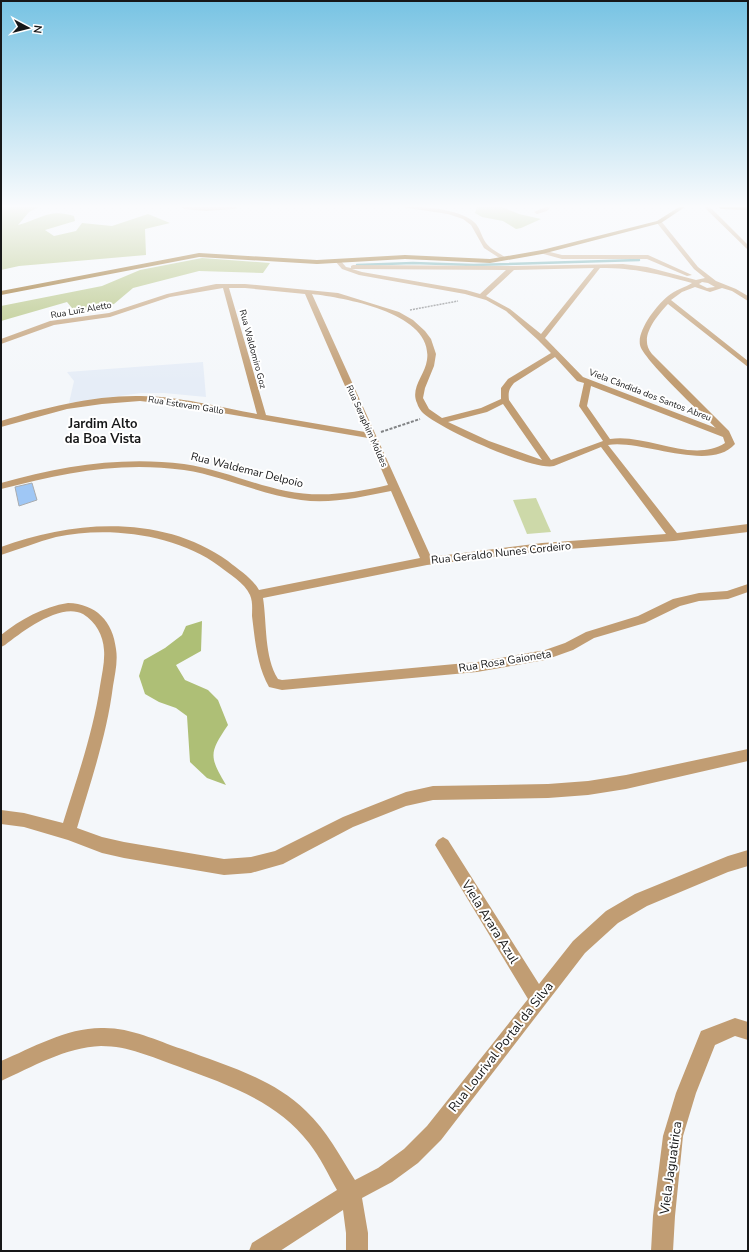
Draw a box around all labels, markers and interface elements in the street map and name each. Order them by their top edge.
north arrow [8,8,48,48]
text: N [29,24,45,34]
street label: Rua Luiz Aletto [50,299,112,321]
street label: Rua Waldomiro Goz [237,308,269,390]
street label: Viela Cândida dos Santos Abreu [586,366,713,424]
street label: Rua Seraphim Moldes [344,383,390,469]
street label: Rua Estevam Gallo [147,393,225,417]
district label: Jardim Alto da Boa Vista [65,415,141,448]
street label: Rua Waldemar Delpoio [189,449,305,491]
street label: Rua Geraldo Nunes Cordeiro [430,538,572,568]
street label: Rua Rosa Gaioneta [458,646,553,676]
street label: Viela Arara Azul [457,876,523,967]
street label: Rua Lourival Portal da Silva [444,978,558,1116]
street label: Viela Jaguatirica [655,1120,686,1217]

